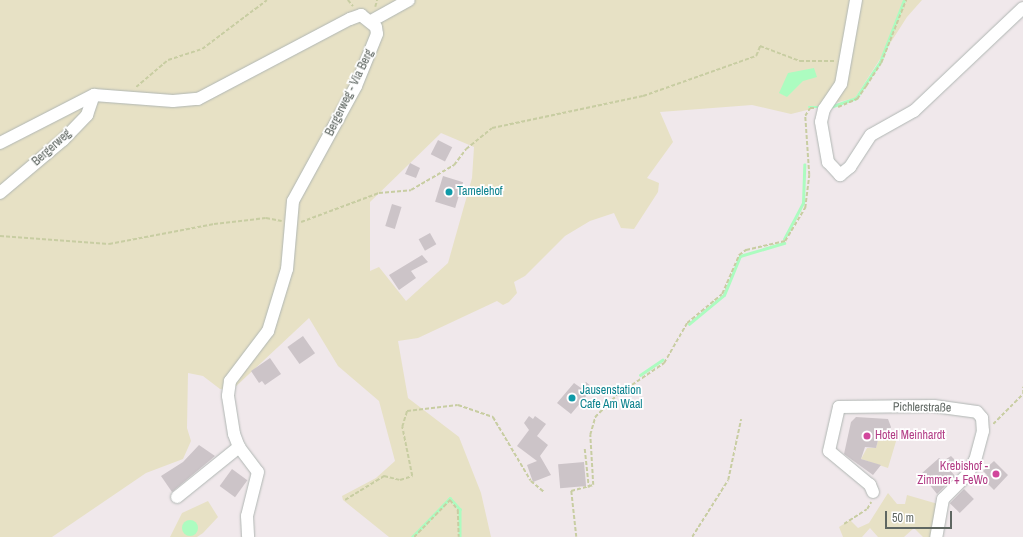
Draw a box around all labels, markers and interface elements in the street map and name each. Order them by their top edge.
street label: Bergerweg - Via Berg [323,47,377,139]
street label: Bergerweg [30,127,74,169]
place label: Tamelehof [457,185,503,199]
marker: Tamelehof [444,187,454,197]
place label: Jausenstation Cafe Am Waal [580,384,643,412]
marker: Jausenstation Cafe Am Waal [567,393,577,403]
street label: Pichlerstraße [893,400,951,416]
place label: Hotel Meinhardt [875,429,945,443]
marker: Hotel Meinhardt [862,431,872,441]
place label: Krebishof - Zimmer + FeWo [917,460,988,488]
marker: Krebishof - Zimmer + FeWo [991,469,1001,479]
scale bar [887,503,954,529]
text: 50 m [892,510,914,526]

